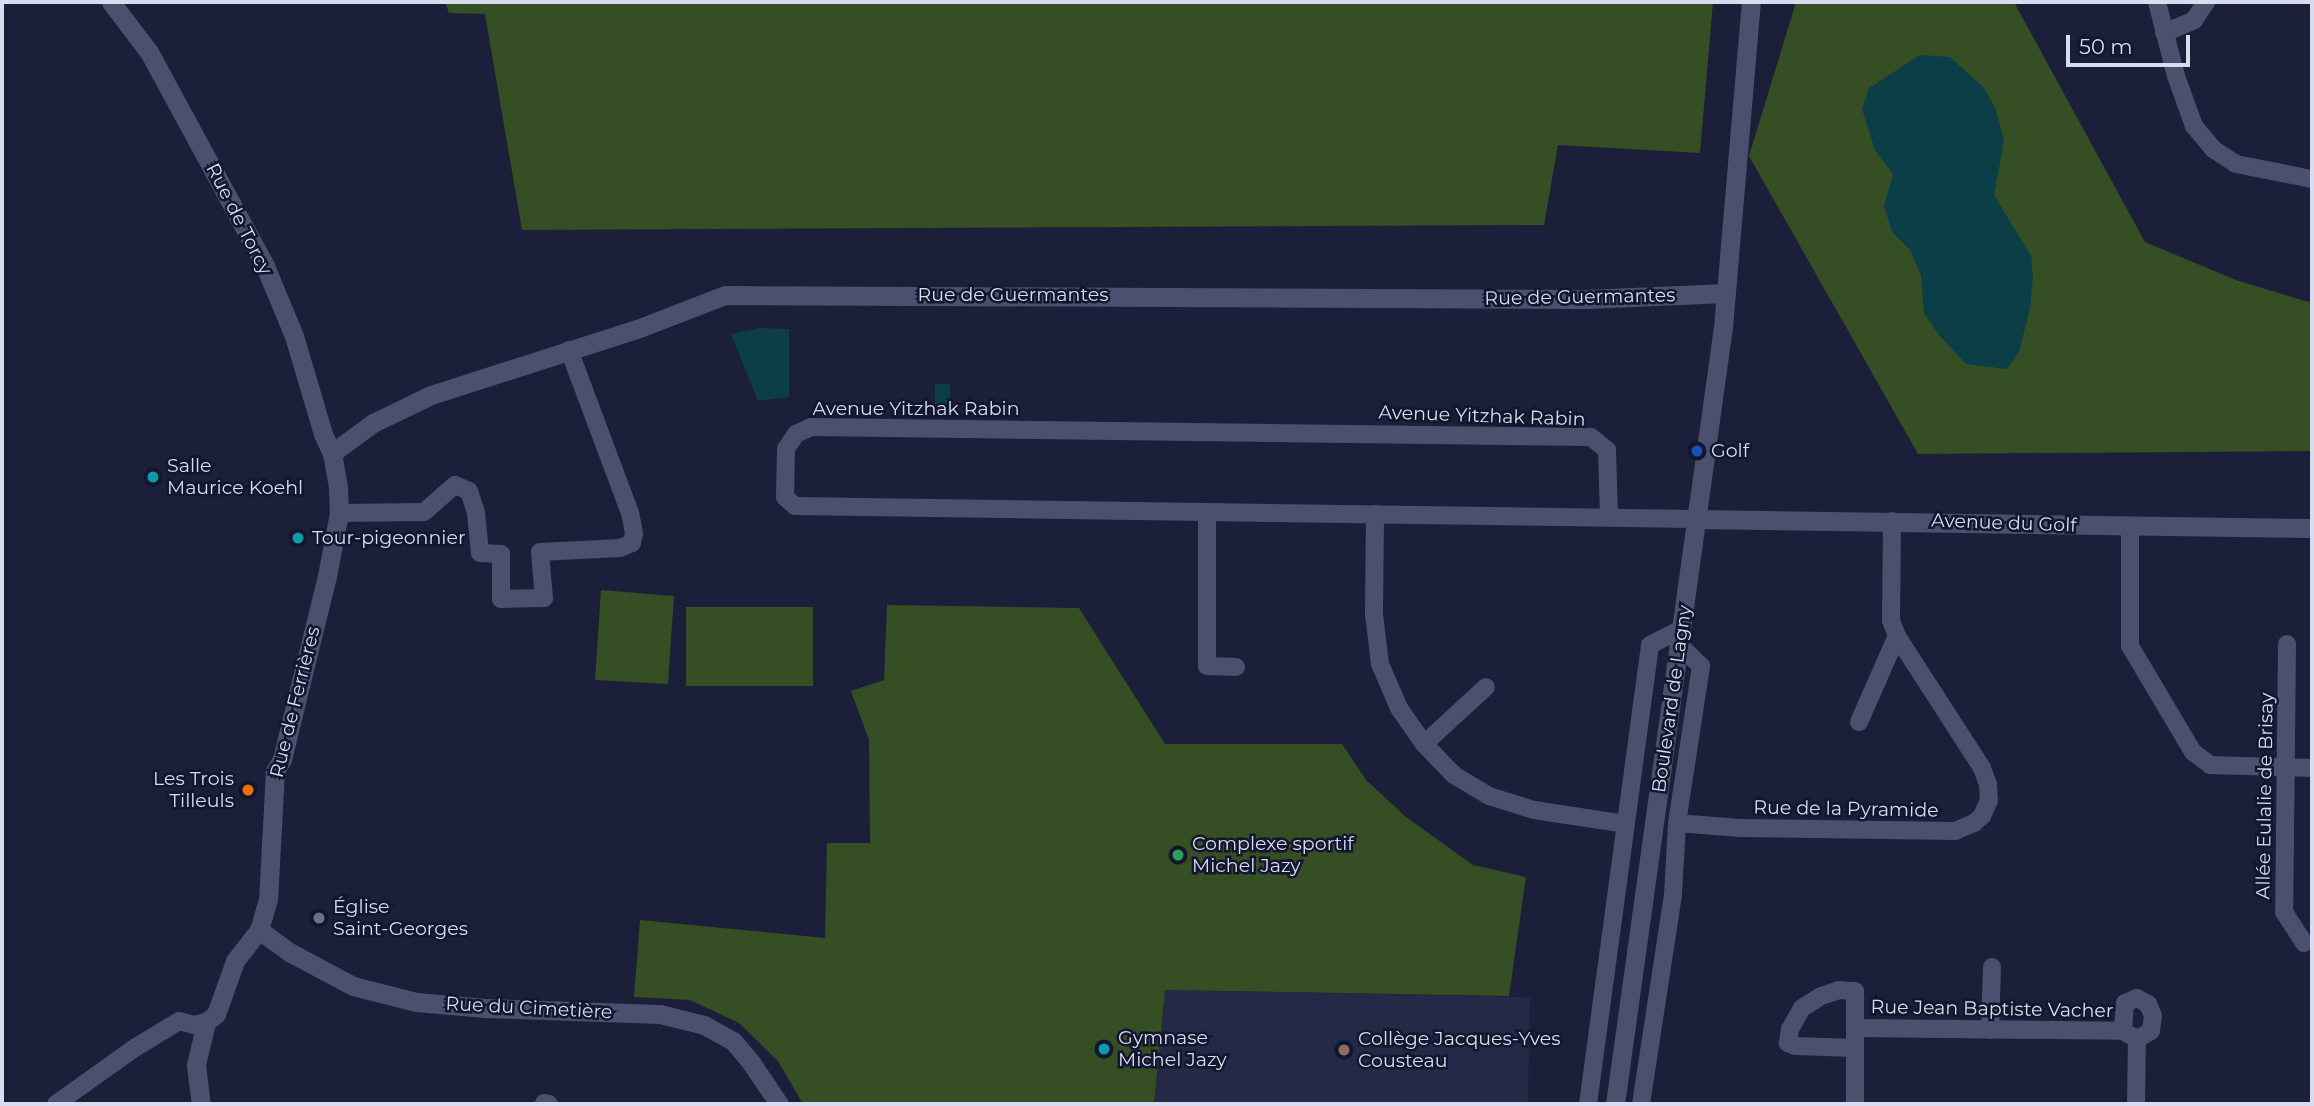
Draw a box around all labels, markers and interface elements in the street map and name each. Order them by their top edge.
scale bar [2069,21,2193,65]
text: 50 m [2079,34,2133,59]
street label: Rue de Torcy [201,159,277,279]
street label: Rue de Guermantes [917,284,1109,306]
street label: Rue de Guermantes [1484,284,1676,310]
street label: Avenue Yitzhak Rabin [813,398,1019,420]
street label: Avenue Yitzhak Rabin [1378,401,1586,431]
place label: Golf [1711,440,1749,462]
marker: Golf [1689,443,1705,459]
place label: Salle Maurice Koehl [167,455,303,499]
marker: Salle Maurice Koehl [145,469,161,485]
street label: Avenue du Golf [1931,509,2077,537]
place label: Tour-pigeonnier [312,527,466,549]
marker: Tour-pigeonnier [290,530,306,546]
street label: Boulevard de Lagny [1648,604,1696,794]
street label: Rue de Ferrières [265,624,325,780]
street label: Allée Eulalie de Brisay [2252,692,2278,900]
place label: Les Trois Tilleuls [153,768,234,812]
marker: Les Trois Tilleuls [240,782,256,798]
street label: Rue de la Pyramide [1753,796,1939,822]
place label: Complexe sportif Michel Jazy [1192,833,1354,877]
marker: Complexe sportif Michel Jazy [1170,847,1186,863]
place label: Église Saint-Georges [333,896,468,940]
marker: Église Saint-Georges [311,910,327,926]
street label: Rue du Cimetière [445,992,613,1024]
street label: Rue Jean Baptiste Vacher [1870,995,2114,1023]
place label: Gymnase Michel Jazy [1118,1027,1227,1071]
place label: Collège Jacques-Yves Cousteau [1358,1028,1560,1072]
marker: Gymnase Michel Jazy [1096,1041,1112,1057]
marker: Collège Jacques-Yves Cousteau [1336,1042,1352,1058]

